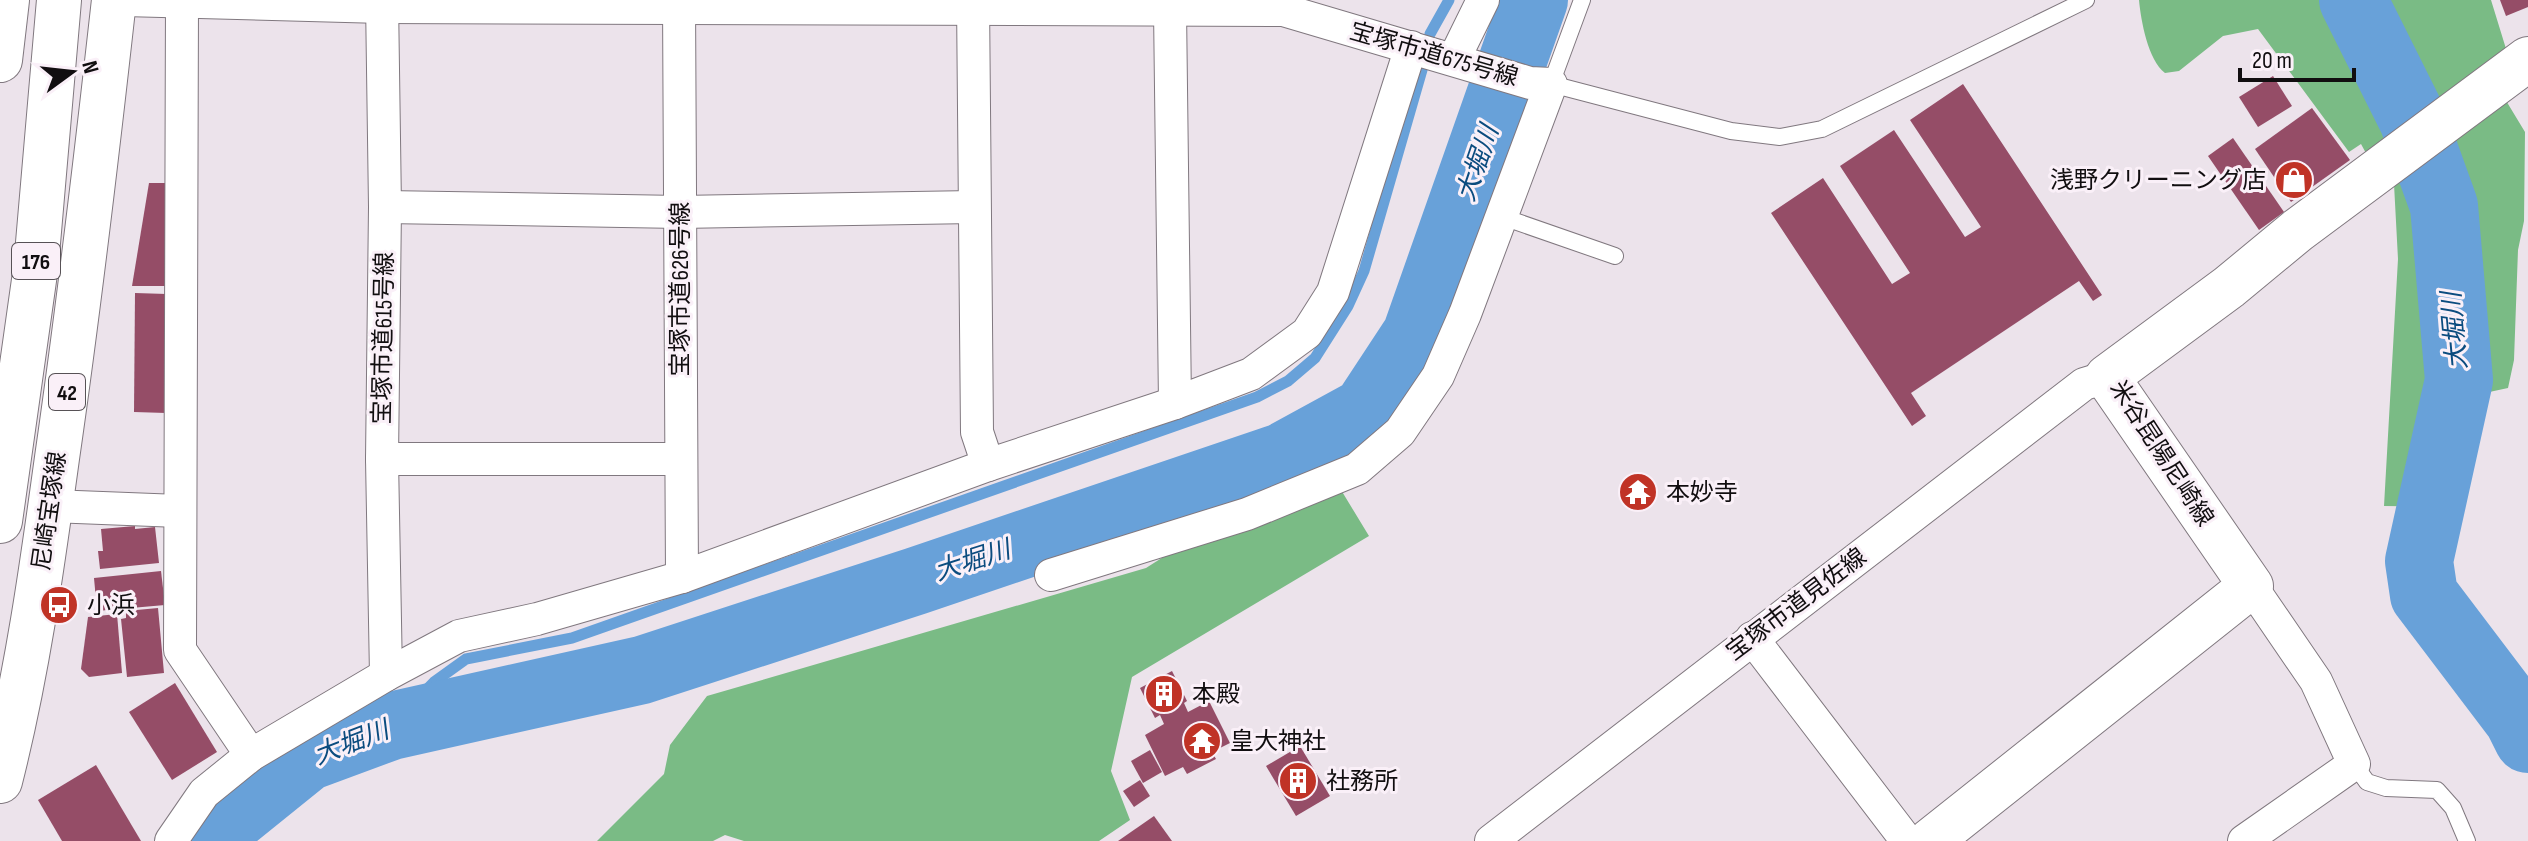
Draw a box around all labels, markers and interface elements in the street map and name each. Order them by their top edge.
street label: 宝塚市道675号線 [1346,17,1521,92]
north arrow [32,32,112,112]
scale bar [2240,32,2354,82]
text: 20 m [2252,46,2292,75]
text: N [75,58,104,76]
water label: 大堀川 [1451,119,1507,205]
shop icon: 浅野クリーニング店 [2273,159,2315,201]
place label: 浅野クリーニング店 [2050,166,2266,195]
street label: 宝塚市道626号線 [666,201,695,377]
road number: 176 [12,243,60,279]
street label: 宝塚市道615号線 [367,251,400,425]
water label: 大堀川 [2436,288,2474,371]
road number: 42 [49,374,85,410]
street label: 米谷昆陽尼崎線 [2104,375,2219,532]
street label: 尼崎宝塚線 [27,450,72,573]
temple icon: 本妙寺 [1617,471,1659,513]
place label: 本妙寺 [1666,478,1738,507]
water label: 大堀川 [931,534,1017,588]
street label: 宝塚市道見佐線 [1720,542,1872,667]
bus stop icon: 小浜 [38,584,80,626]
place label: 小浜 [87,591,135,620]
building icon: 本殿 [1143,673,1185,715]
place label: 本殿 [1192,680,1240,709]
water label: 大堀川 [310,714,396,772]
temple icon: 皇大神社 [1181,720,1223,762]
place label: 皇大神社 [1230,727,1326,756]
building icon: 社務所 [1277,760,1319,802]
place label: 社務所 [1326,767,1398,796]

